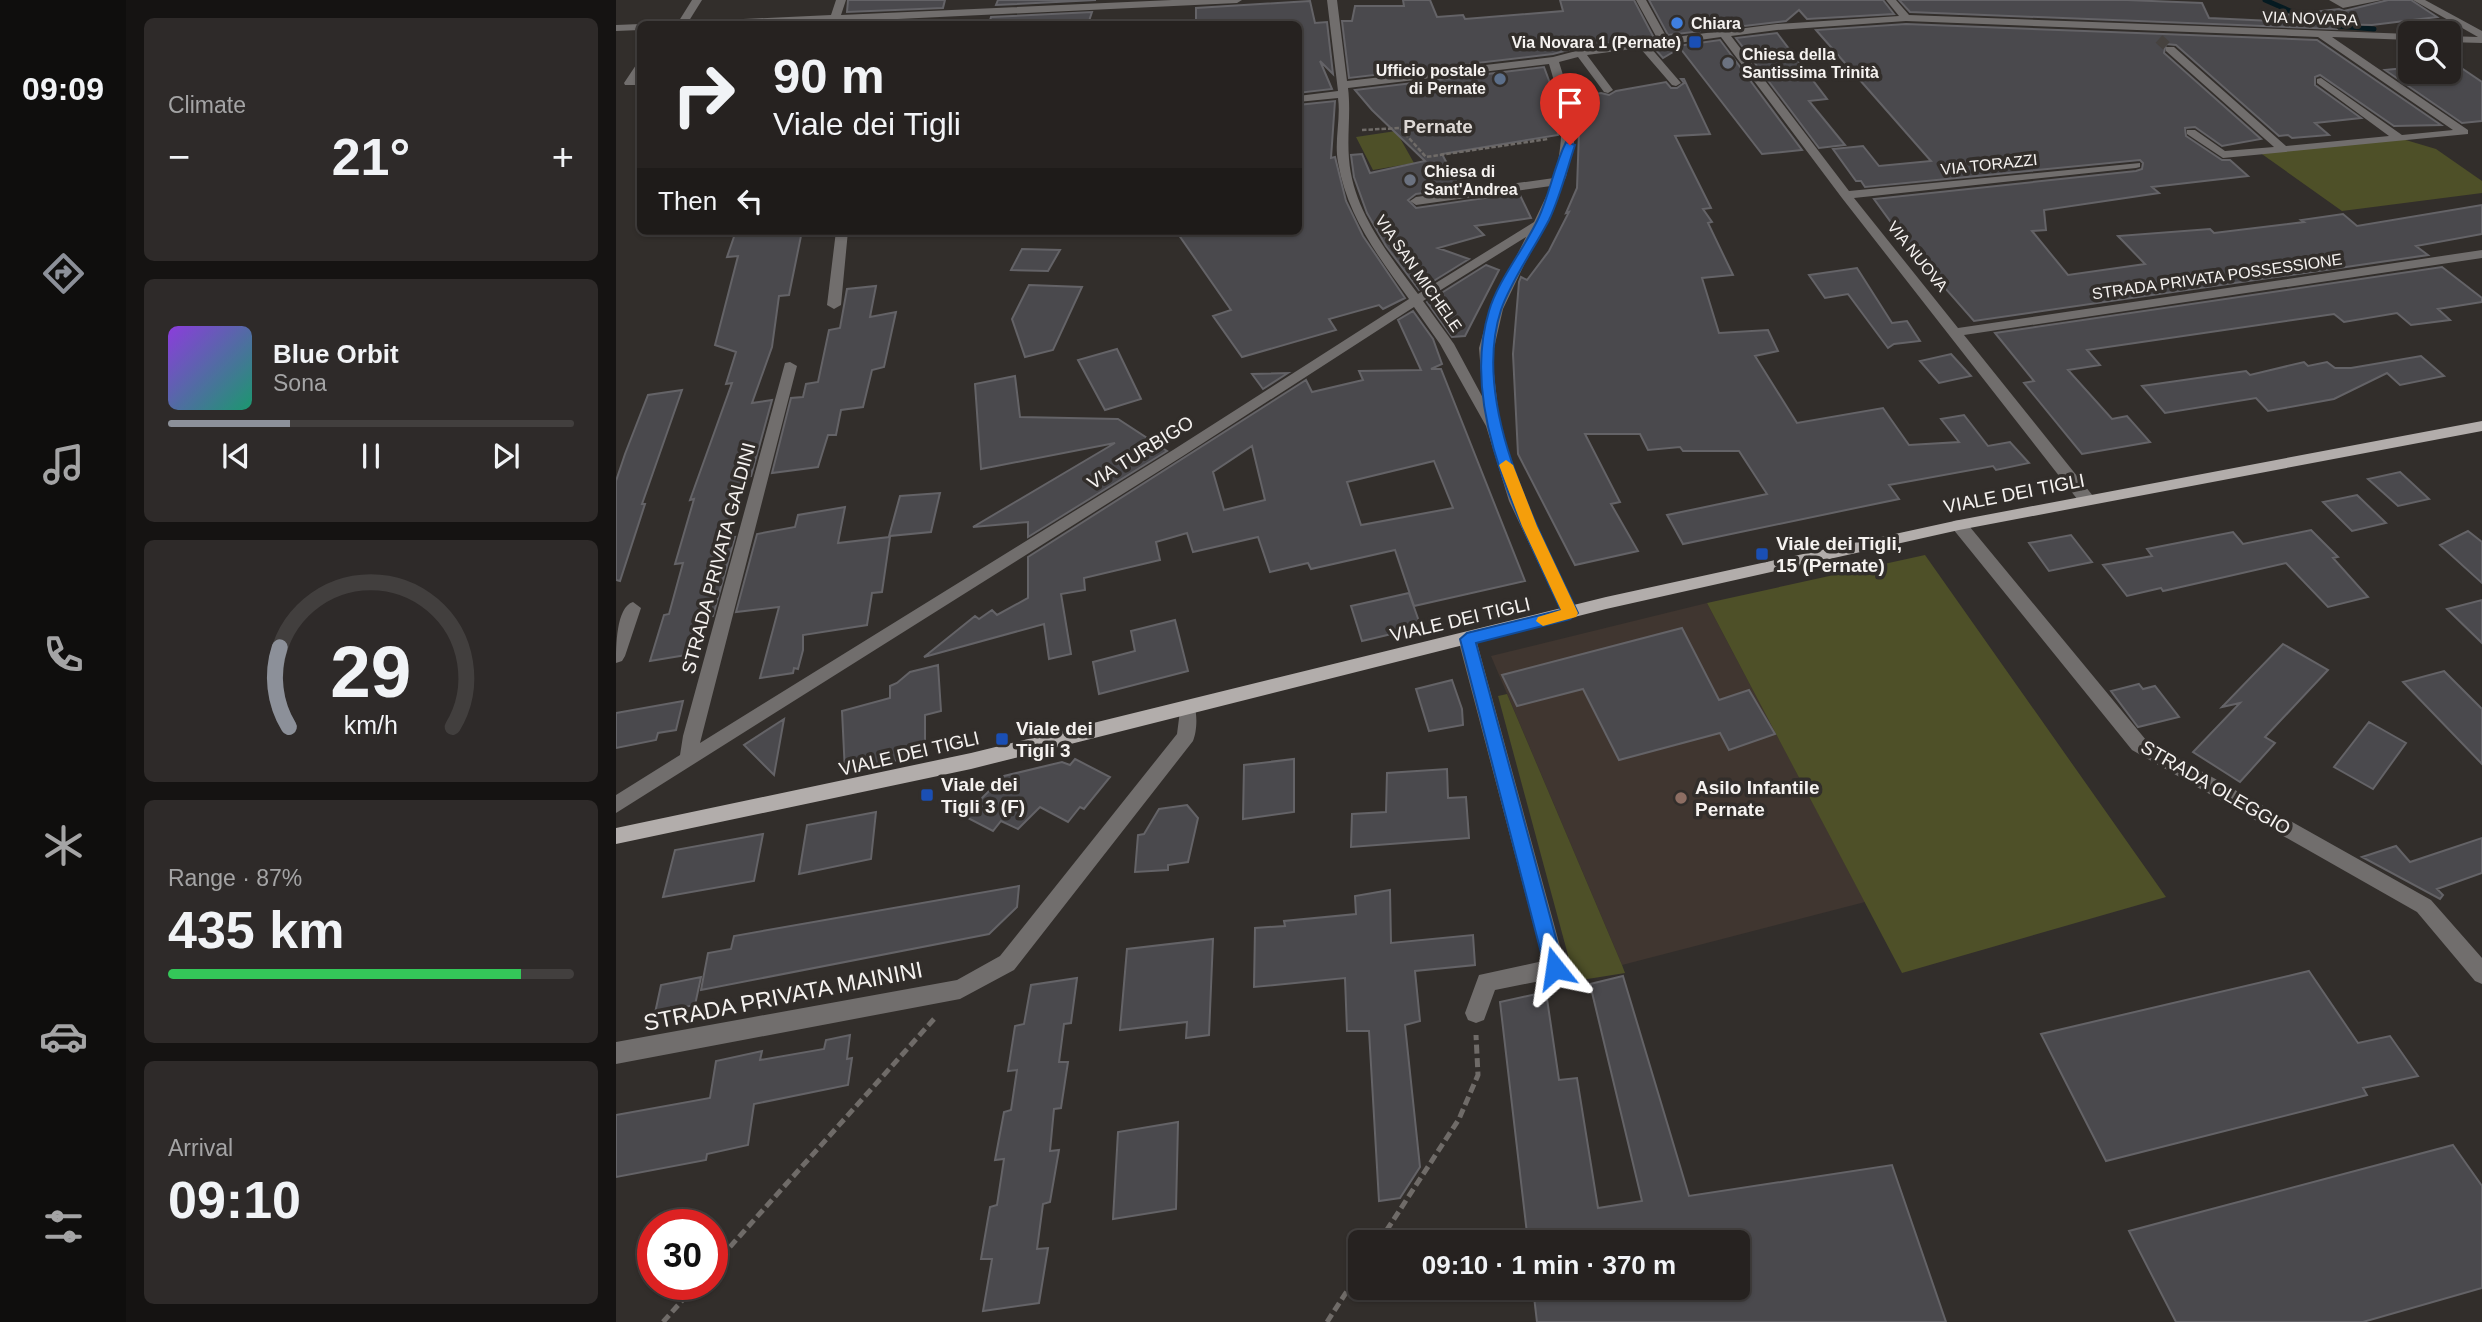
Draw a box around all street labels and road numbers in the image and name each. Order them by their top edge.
street label: VIA NOVARA [2262,8,2358,29]
street label: VIA TORAZZI [1940,151,2038,178]
street label: VIA SAN MICHELE [1372,212,1465,335]
street label: VIA NUOVA [1884,218,1951,295]
street label: STRADA PRIVATA POSSESSIONE [2091,251,2343,302]
street label: VIA TURBIGO [1083,411,1197,493]
street label: STRADA PRIVATA GALDINI [677,440,760,676]
street label: VIALE DEI TIGLI [1942,470,2086,517]
street label: VIALE DEI TIGLI [1388,593,1532,646]
street label: VIALE DEI TIGLI [837,727,981,780]
street label: STRADA OLEGGIO [2137,736,2294,839]
street label: STRADA PRIVATA MAININI [641,956,925,1036]

